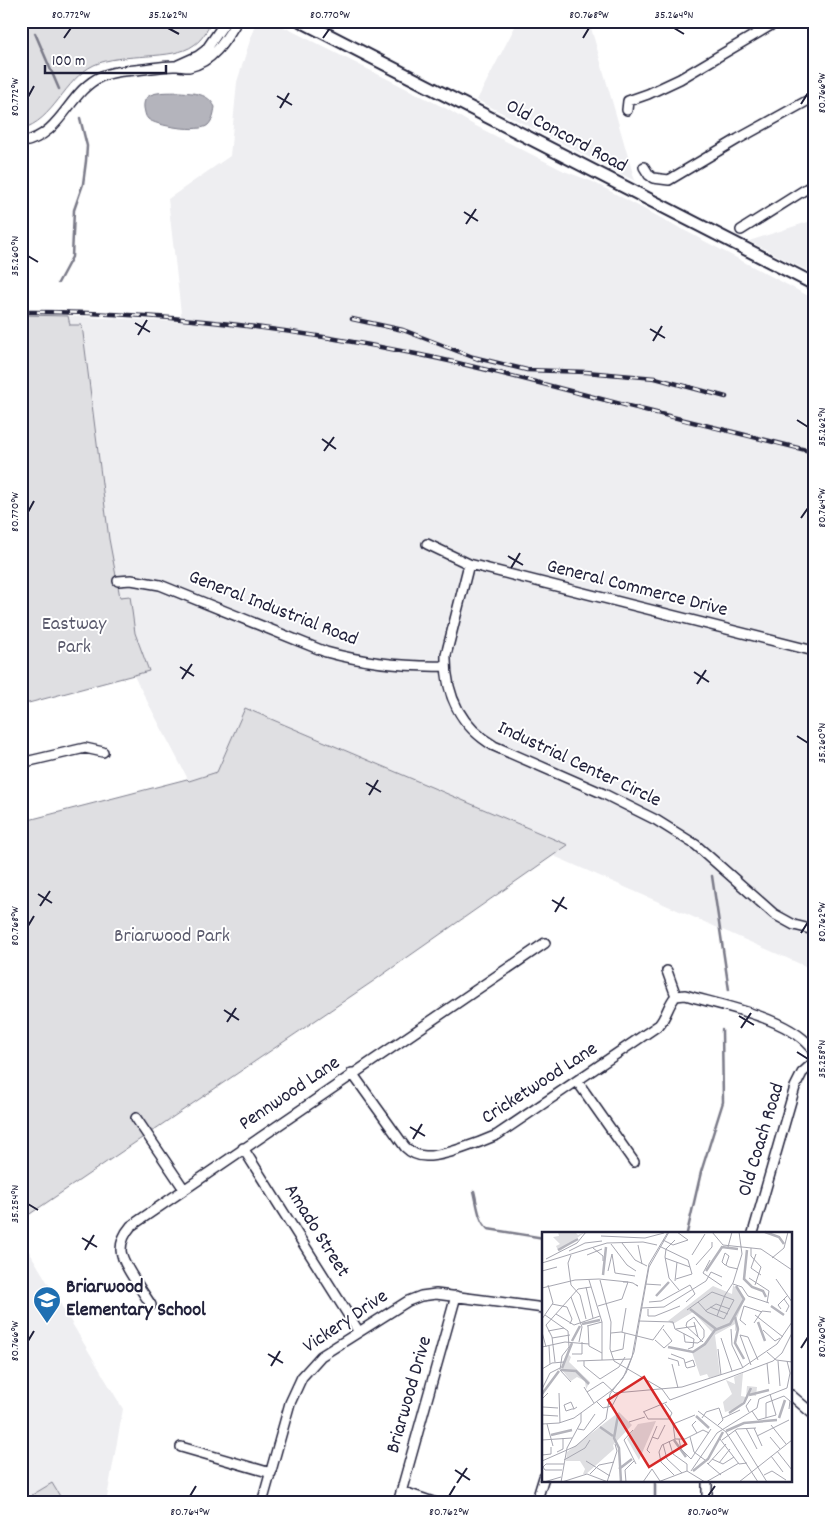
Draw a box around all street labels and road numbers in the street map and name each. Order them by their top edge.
street label: Old Concord Road [500,93,632,181]
street label: General Commerce Drive [544,553,731,625]
street label: General Industrial Road [184,564,362,654]
street label: Industrial Center Circle [493,715,666,815]
street label: Cricketwood Lane [476,1036,604,1132]
street label: Pennwood Lane [234,1050,346,1138]
street label: Old Coach Road [731,1080,793,1200]
street label: Amado Street [276,1179,356,1283]
street label: Vickery Drive [298,1283,394,1361]
street label: Briarwood Drive [380,1333,440,1457]

